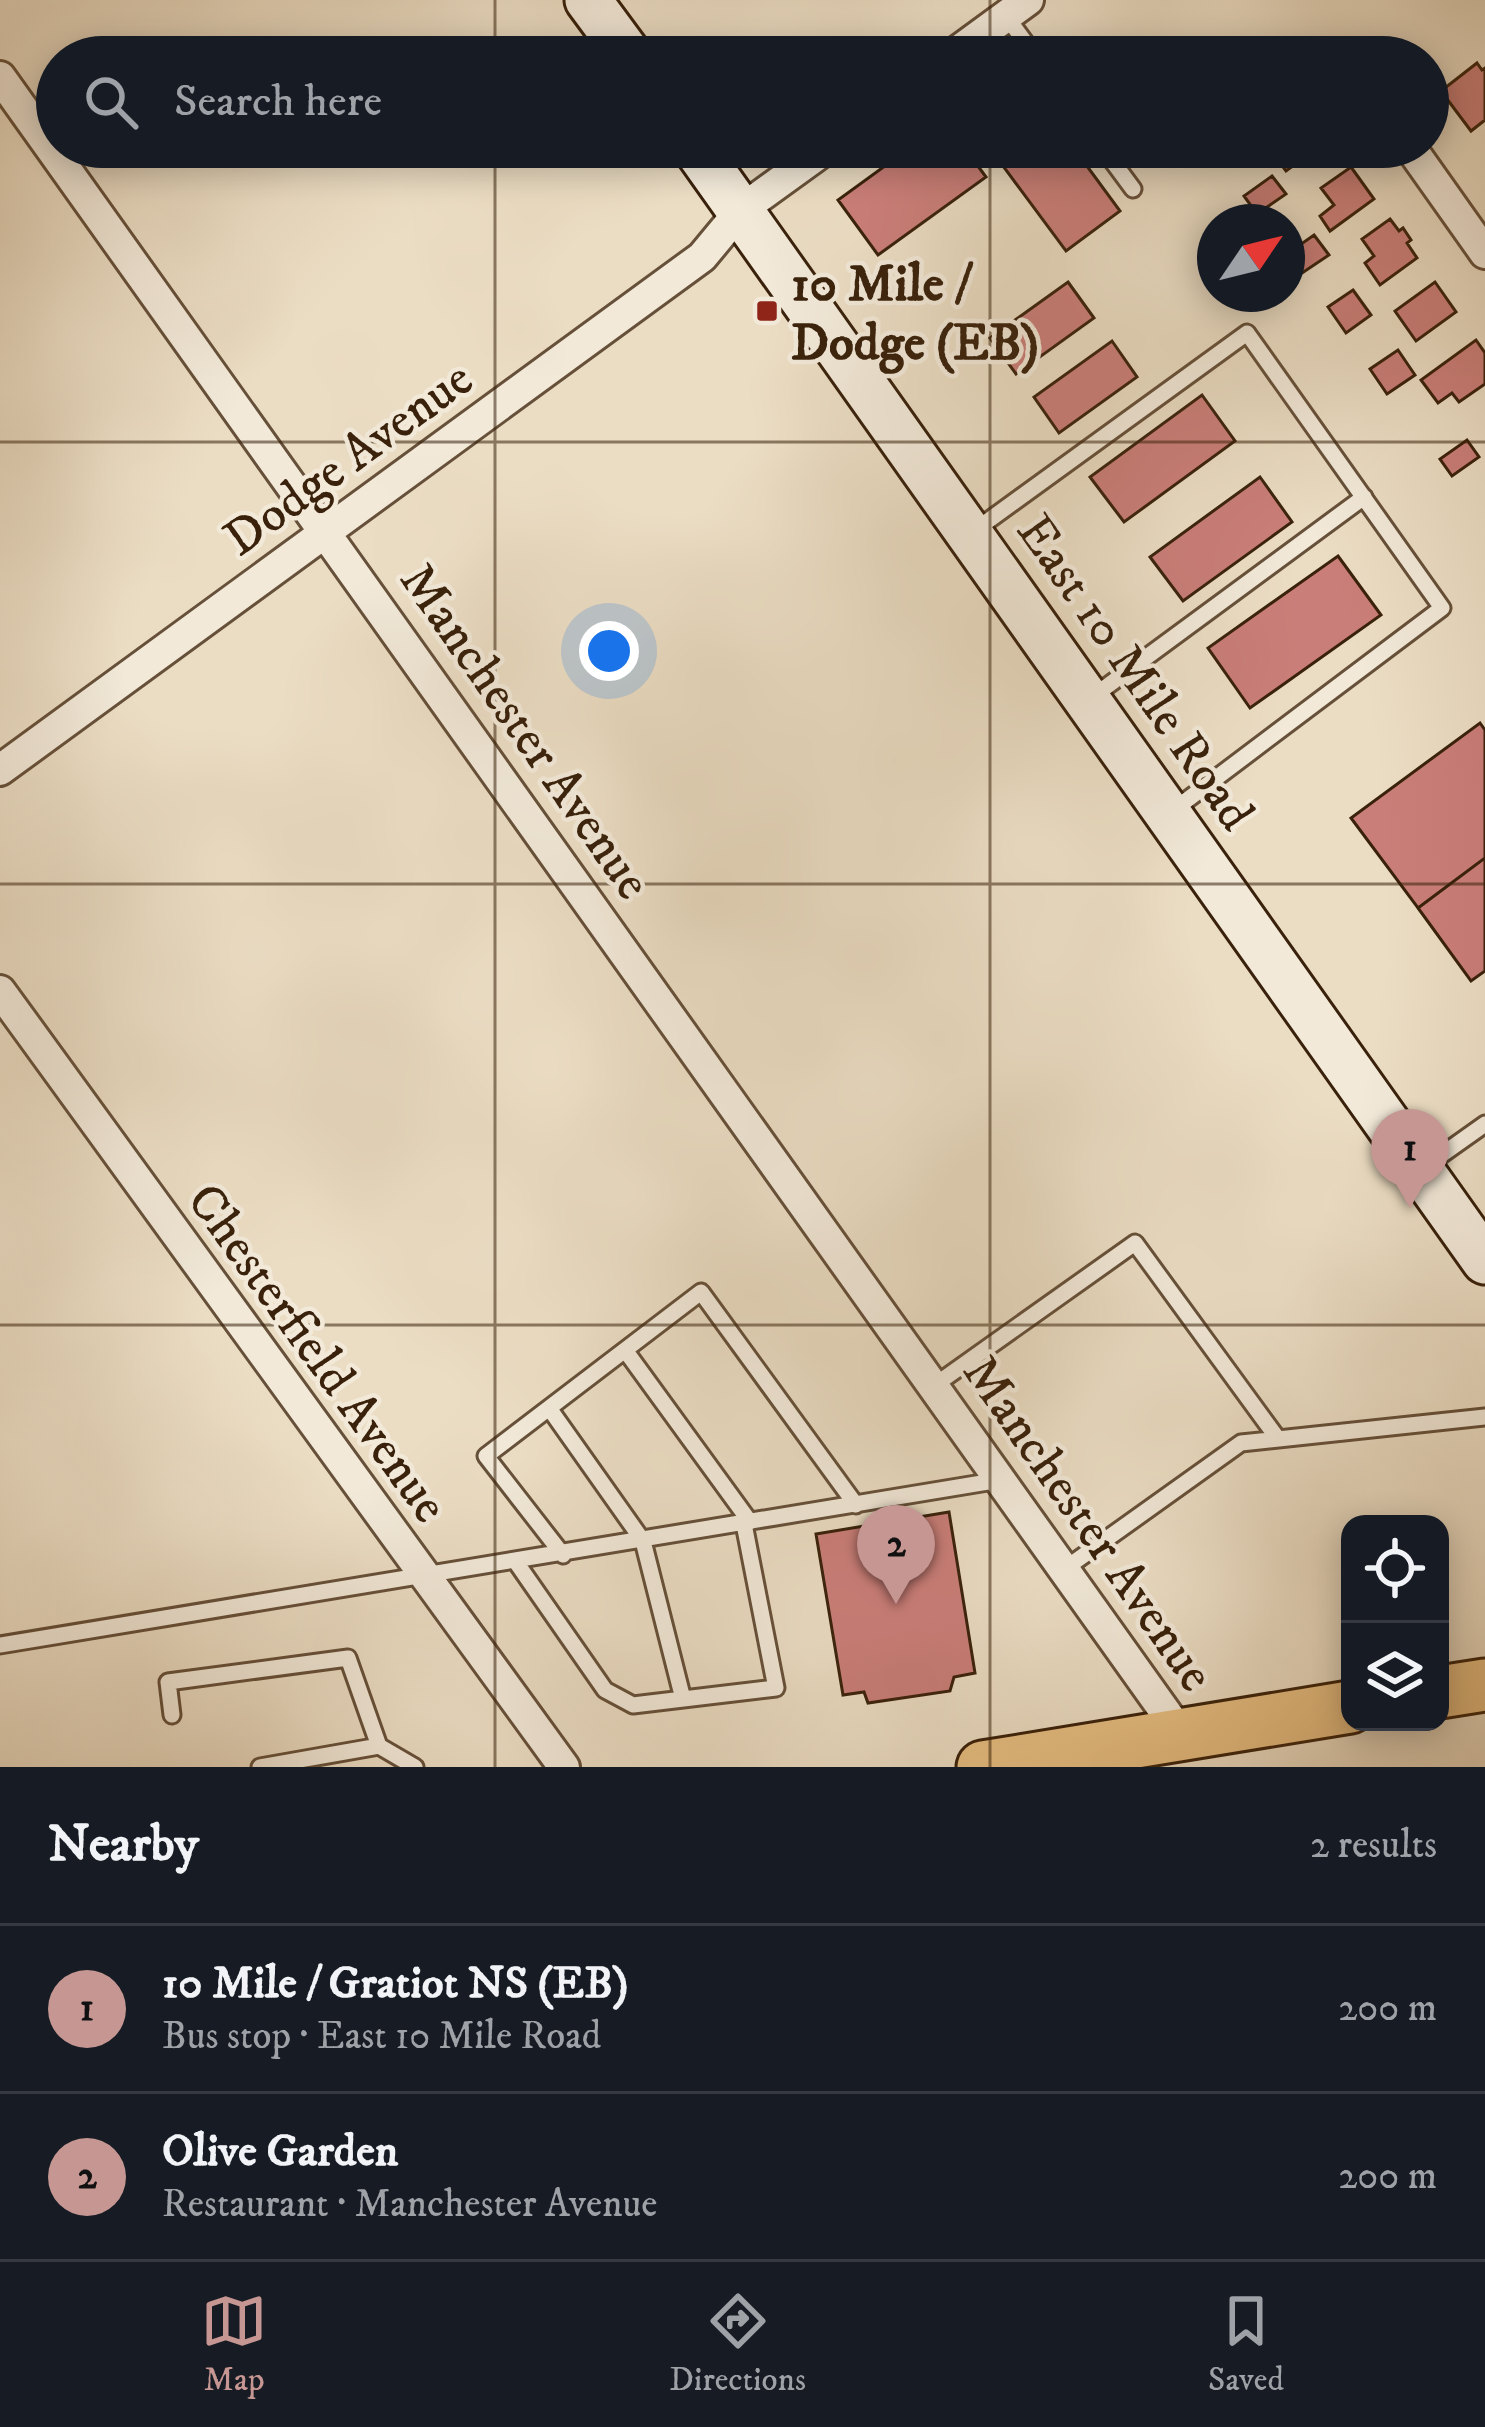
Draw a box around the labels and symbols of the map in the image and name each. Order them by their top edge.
north arrow [1197,204,1305,312]
place label: 10 Mile / Dodge (EB) [791,253,1039,376]
marker: 10 Mile / Dodge (EB) [754,298,780,324]
street label: Dodge Avenue [212,348,486,571]
street label: East 10 Mile Road [1002,502,1268,844]
street label: Manchester Avenue [385,551,664,912]
your location [579,621,639,681]
pin: 1 [1371,1109,1449,1208]
street label: Chesterfield Avenue [172,1172,461,1536]
street label: Manchester Avenue [948,1343,1227,1704]
pin: 2 [857,1505,935,1604]

